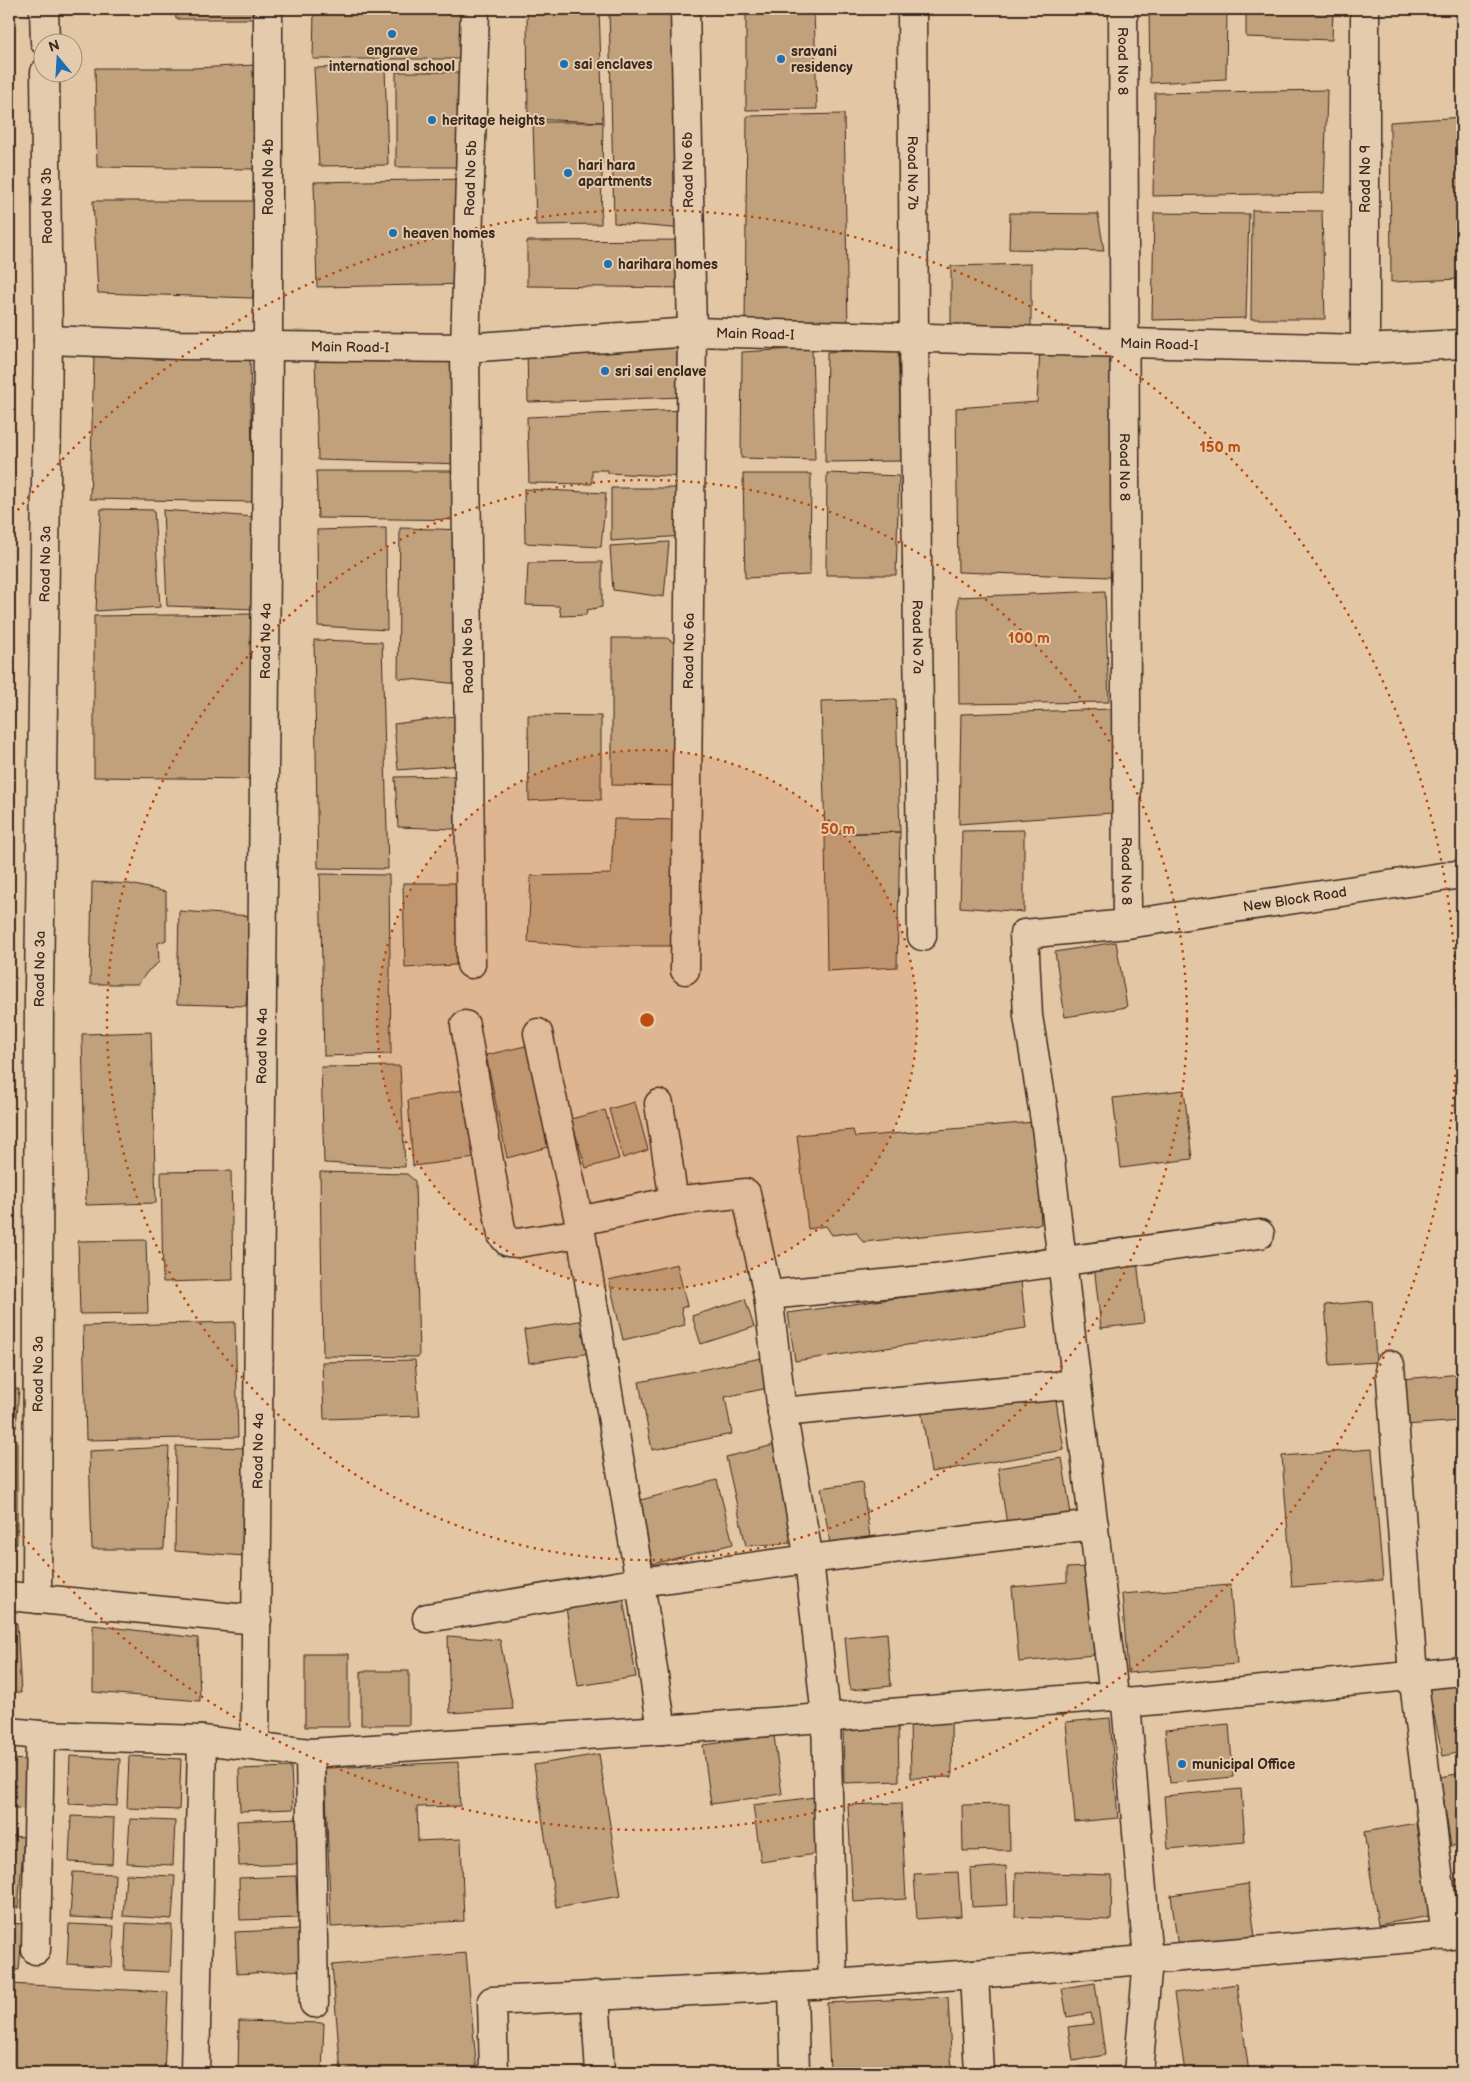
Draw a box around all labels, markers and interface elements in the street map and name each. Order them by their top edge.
street label: Road No 8 [1115,27,1132,95]
marker: engrave international school [386,28,398,40]
north arrow [32,32,82,82]
text: N [47,36,62,56]
place label: engrave international school [329,42,455,75]
place label: sravani residency [791,43,853,76]
marker: sravani residency [775,53,787,65]
place label: sai enclaves [574,56,653,73]
marker: sai enclaves [558,58,570,70]
place label: heritage heights [442,112,545,129]
marker: heritage heights [426,114,438,126]
street label: Road No 6b [679,132,697,208]
street label: Road No 7b [904,136,922,210]
street label: Road No 4b [260,139,277,215]
street label: Road No 5b [460,140,480,216]
street label: Road No 9 [1357,145,1374,213]
place label: hari hara apartments [578,157,652,190]
marker: hari hara apartments [562,167,574,179]
street label: Road No 3b [38,168,56,244]
place label: heaven homes [403,225,495,242]
marker: heaven homes [387,227,399,239]
place label: harihara homes [618,256,718,273]
marker: harihara homes [602,258,614,270]
street label: Main Road-I [716,324,795,343]
street label: Main Road-I [1120,334,1199,353]
street label: Main Road-I [311,338,389,356]
place label: sri sai enclave [615,363,706,380]
marker: sri sai enclave [599,365,611,377]
street label: Road No 8 [1116,433,1134,501]
text: 150 m [1199,438,1241,457]
street label: Road No 3a [36,526,54,602]
street label: Road No 7a [909,600,927,674]
street label: Road No 4a [256,603,274,679]
street label: Road No 6a [680,613,697,689]
street label: Road No 5a [459,618,477,694]
text: 100 m [1008,629,1050,648]
text: 50 m [821,820,856,839]
street label: Road No 8 [1118,837,1135,905]
street label: New Block Road [1242,883,1348,915]
street label: Road No 3a [30,931,48,1007]
street label: Road No 4a [253,1008,270,1084]
centre of rings [638,1011,656,1029]
street label: Road No 3a [29,1336,46,1412]
street label: Road No 4a [249,1413,267,1489]
place label: municipal Office [1192,1756,1295,1773]
marker: municipal Office [1176,1758,1188,1770]

